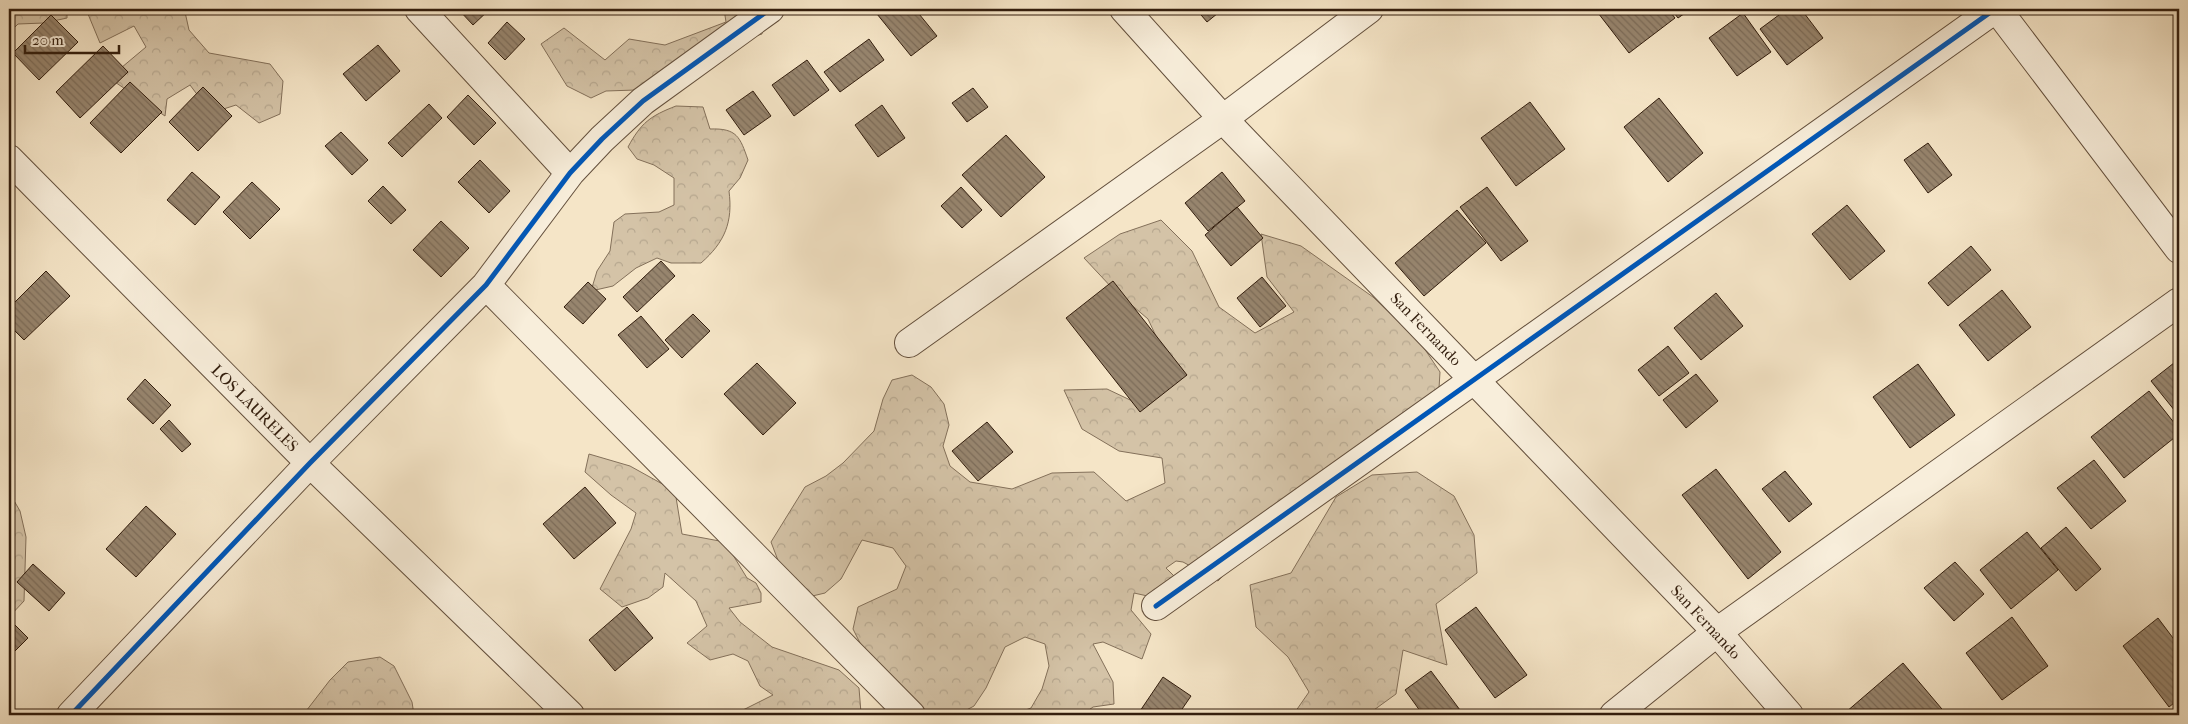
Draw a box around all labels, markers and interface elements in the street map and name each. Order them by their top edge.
scale bar [25,22,119,54]
text: 20 m [32,31,64,49]
street label: San Fernando [1386,288,1466,370]
street label: LOS LAURELES [208,361,302,455]
street label: San Fernando [1667,581,1745,663]

